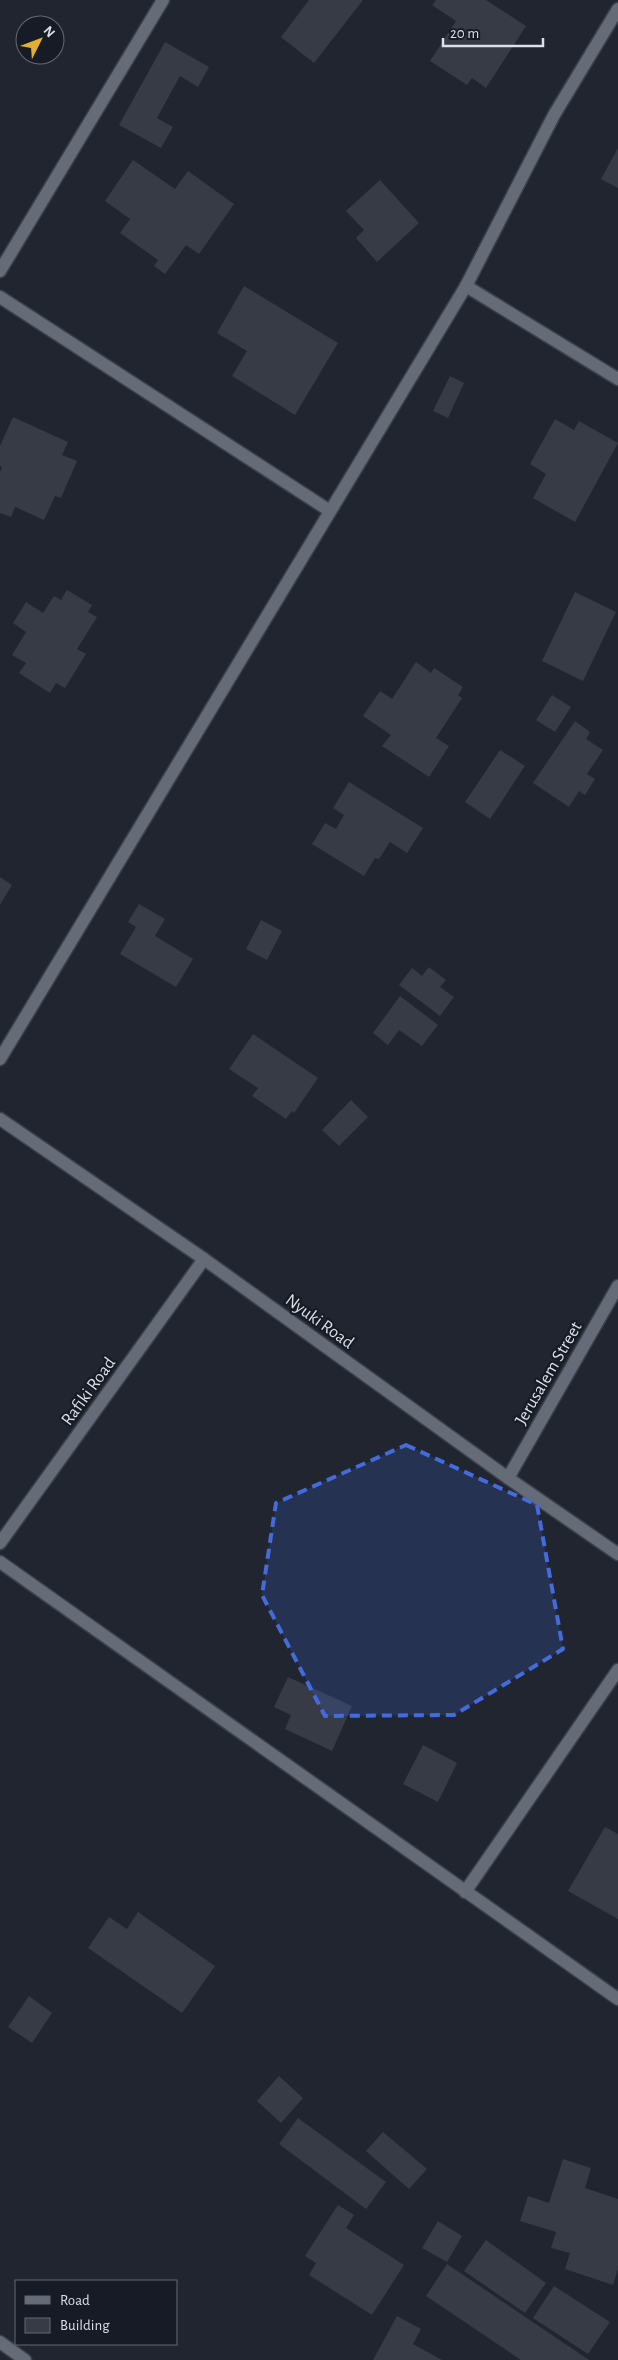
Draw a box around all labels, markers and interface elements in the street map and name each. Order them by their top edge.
north arrow [15,15,65,65]
scale bar [443,15,543,47]
text: N [40,24,57,40]
text: 20 m [450,26,479,41]
street label: Nyuki Road [282,1291,357,1353]
street label: Jerusalem Street [512,1319,586,1428]
street label: Rafiki Road [58,1354,119,1429]
legend [15,2280,178,2345]
text: Road [60,2293,90,2308]
text: Building [60,2318,110,2333]

